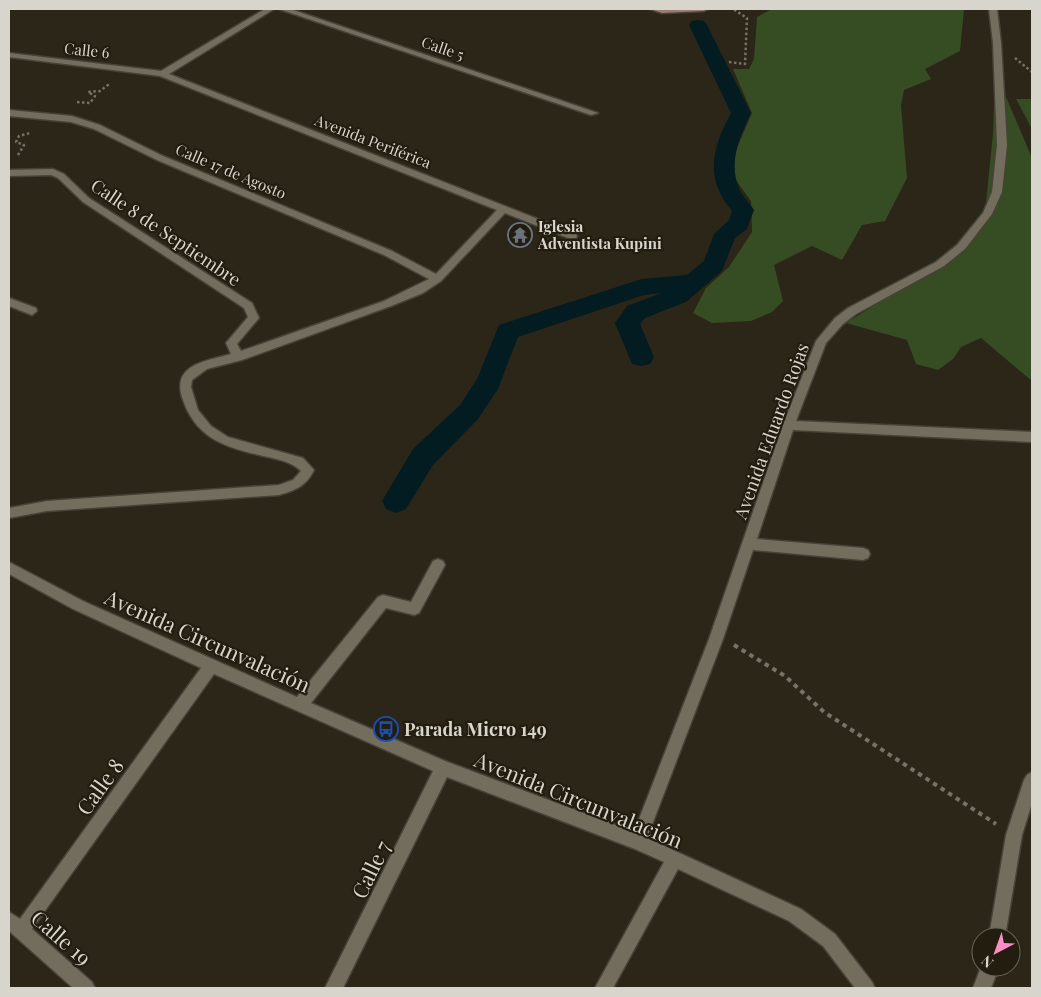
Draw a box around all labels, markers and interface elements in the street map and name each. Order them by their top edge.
street label: Calle 5 [419,31,467,65]
street label: Calle 6 [63,38,111,62]
street label: Avenida Periférica [311,109,434,173]
street label: Calle 17 de Agosto [173,139,289,203]
street label: Calle 8 de Septiembre [86,173,246,291]
place label: Iglesia Adventista Kupini [537,216,662,253]
temple icon: Iglesia Adventista Kupini [507,222,533,248]
street label: Avenida Eduardo Rojas [728,340,814,523]
street label: Avenida Circunvalación [100,582,316,698]
bus stop icon: Parada Micro 149 [373,716,399,742]
place label: Parada Micro 149 [404,717,547,741]
street label: Avenida Circunvalación [470,744,688,854]
street label: Calle 8 [69,752,129,820]
street label: Calle 7 [344,835,396,903]
street label: Calle 19 [26,903,98,971]
north arrow [971,927,1021,977]
text: N [977,952,997,973]

